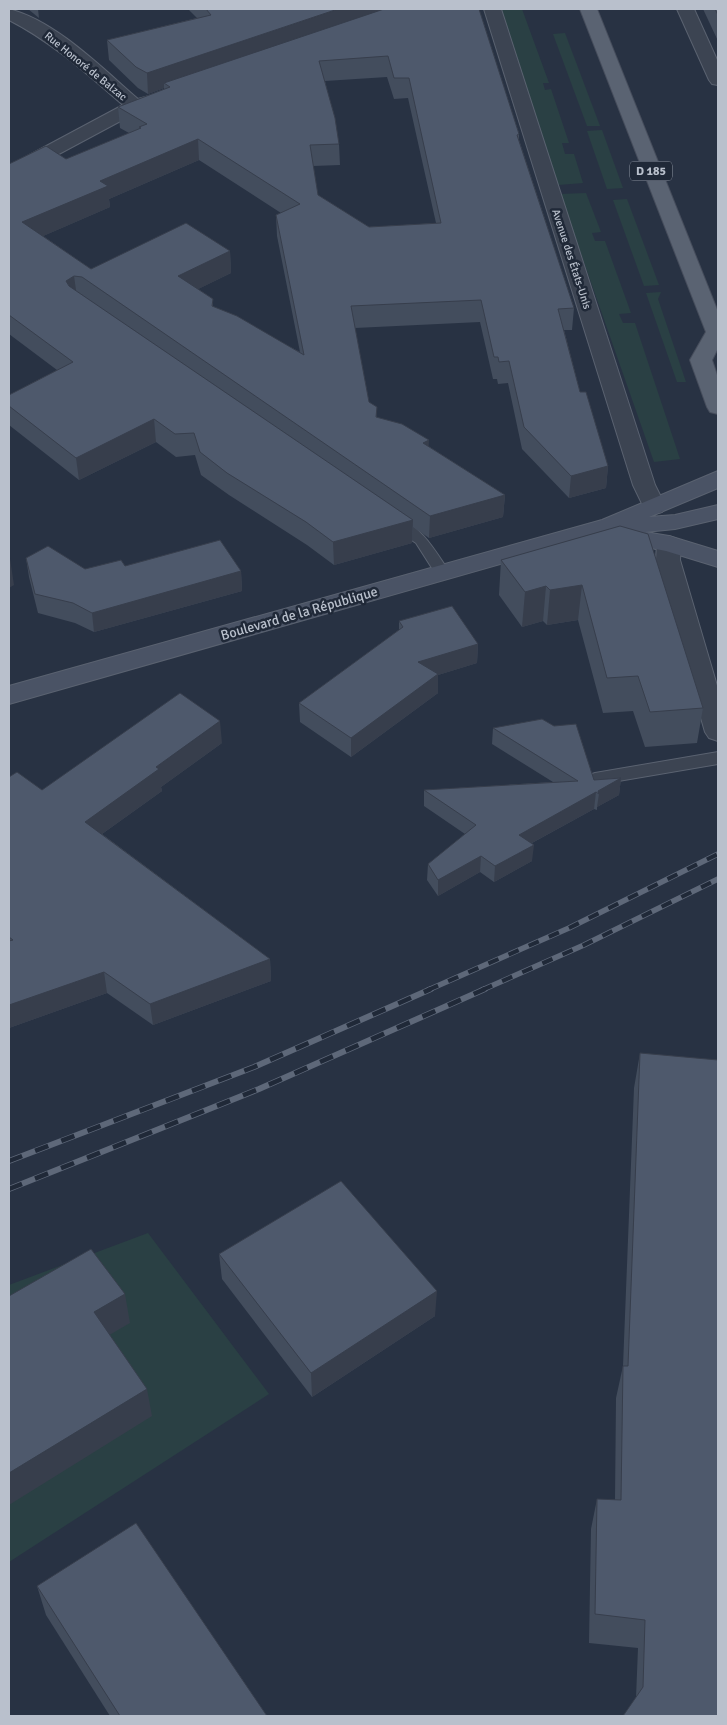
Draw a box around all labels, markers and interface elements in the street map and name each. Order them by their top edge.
street label: Rue Honoré de Balzac [42,29,129,104]
road number: D 185 [630,162,672,180]
street label: Avenue des États-Unis [549,207,595,311]
street label: Boulevard de la République [219,583,380,644]

